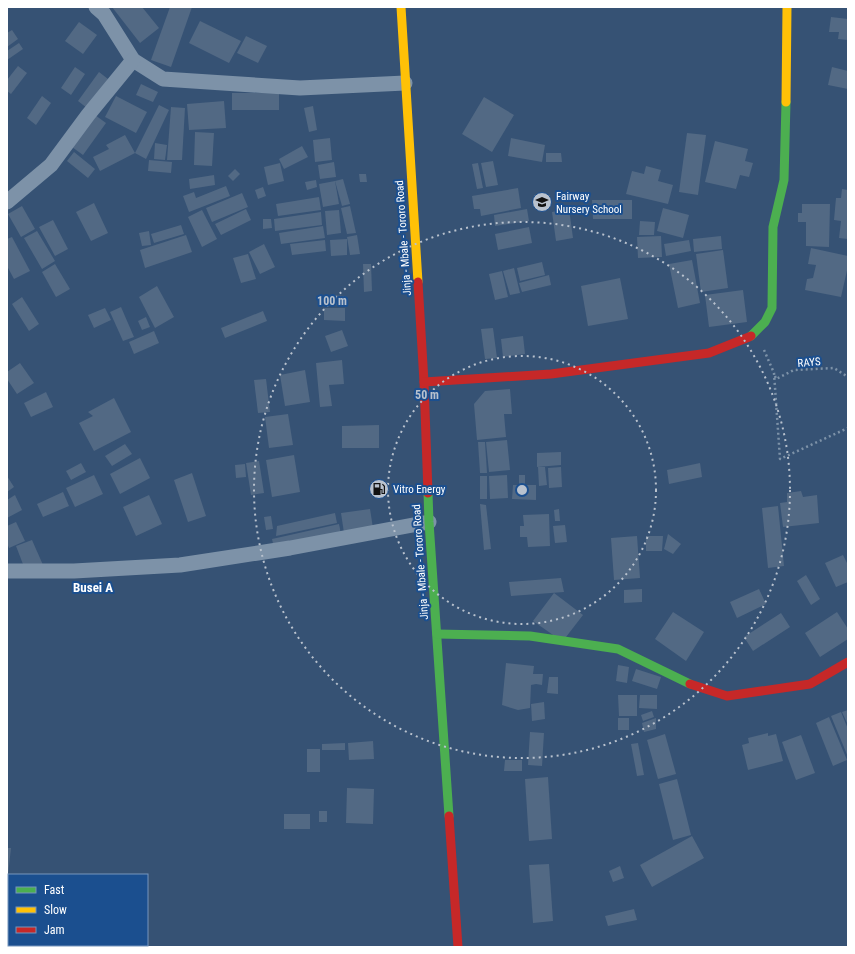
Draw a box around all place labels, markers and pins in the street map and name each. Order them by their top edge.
place label: Fairway Nursery School [556,190,622,216]
school or university icon: Fairway Nursery School [531,191,553,213]
fuel station icon: Vitro Energy [368,478,390,500]
place label: Vitro Energy [393,483,446,496]
centre of rings [515,483,529,497]

